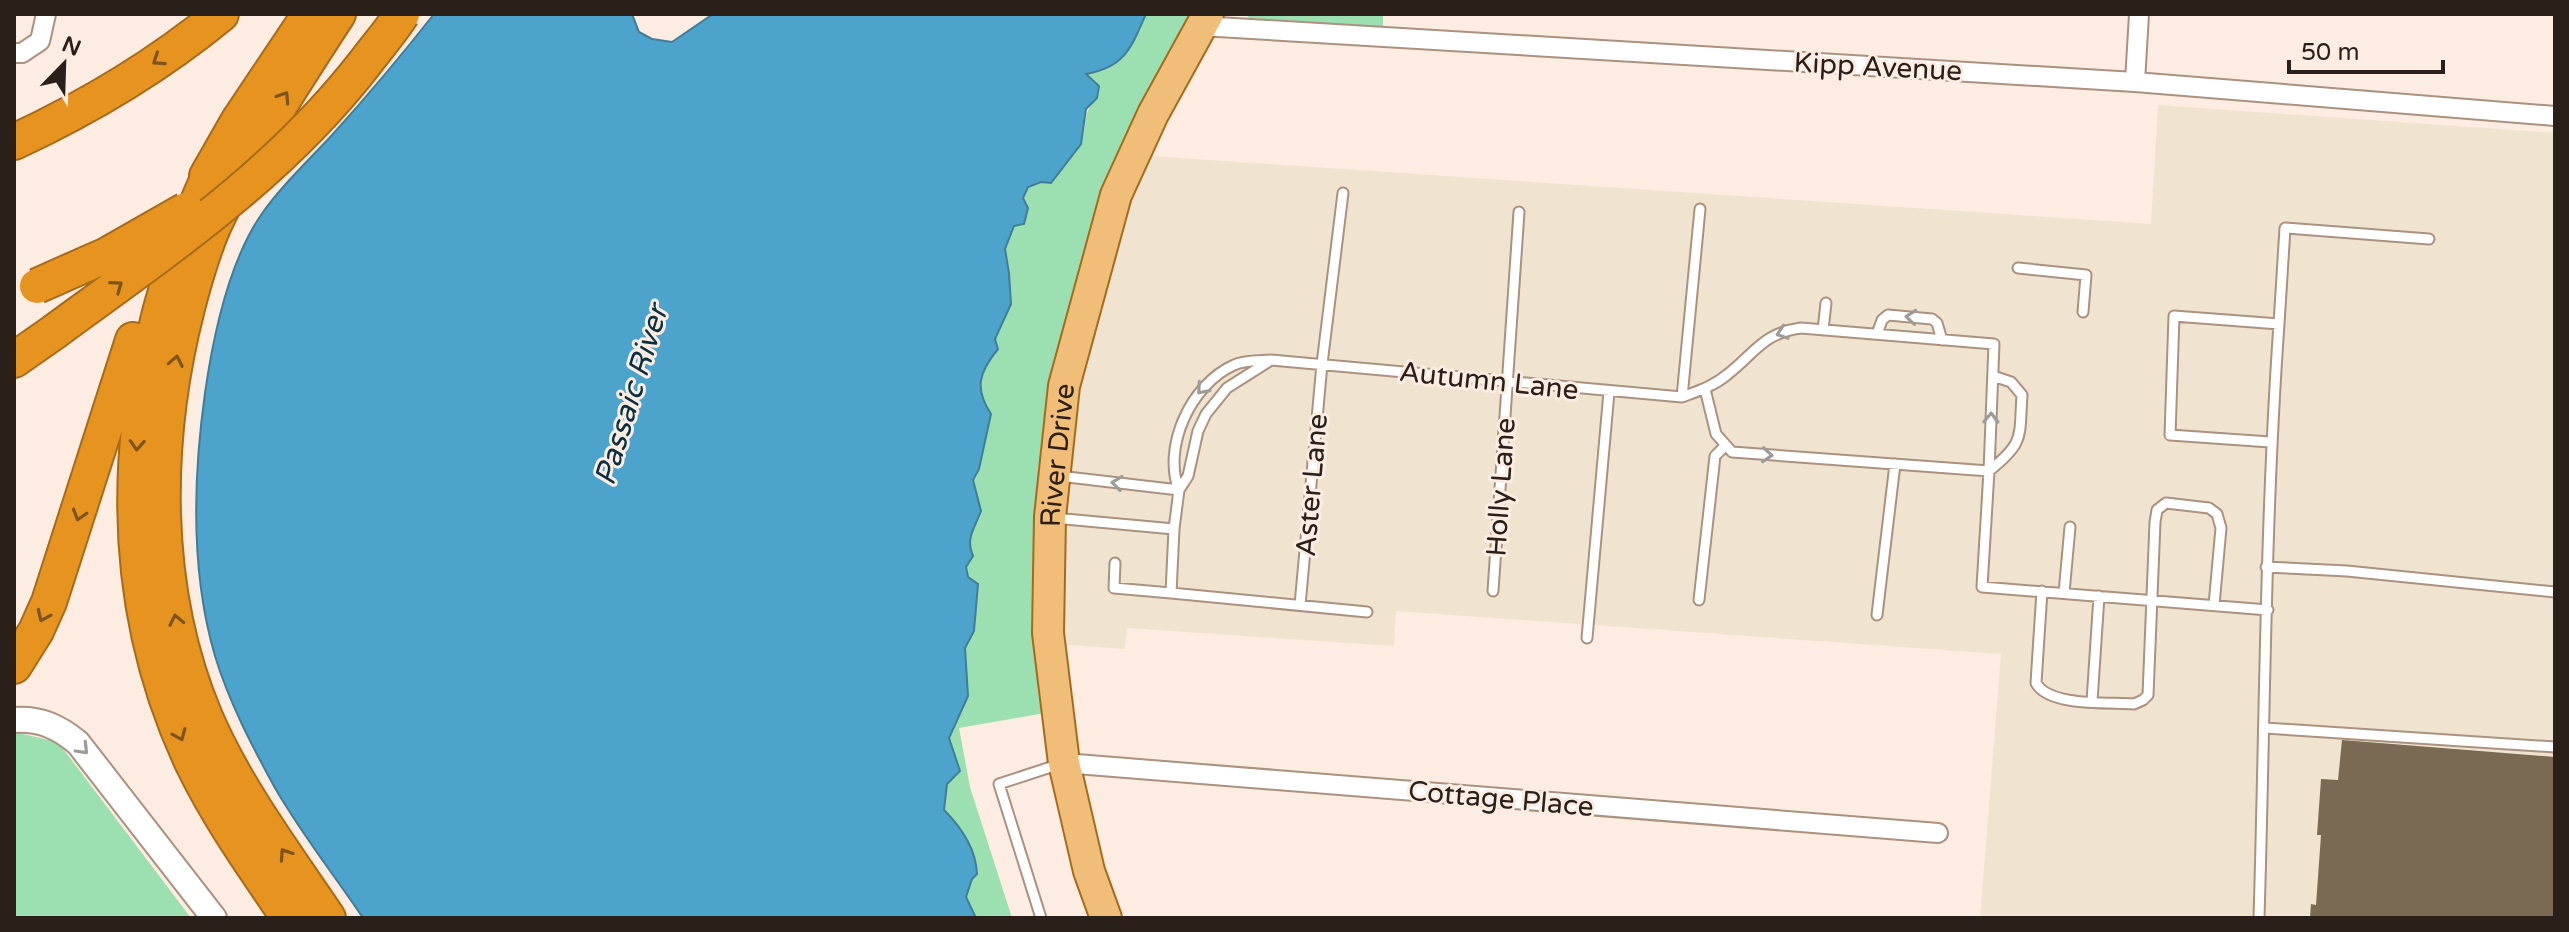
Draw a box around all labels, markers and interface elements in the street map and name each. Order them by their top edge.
north arrow [24,24,104,104]
scale bar [2289,24,2443,74]
text: N [58,31,85,62]
text: 50 m [2301,38,2359,67]
street label: Kipp Avenue [1793,46,1963,88]
one-way arrow [153,50,167,65]
one-way arrow [274,91,289,105]
one-way arrow [108,281,122,295]
water label: Passaic River [587,297,677,490]
one-way arrow [1904,309,1917,326]
one-way arrow [1776,324,1790,340]
one-way arrow [166,355,183,368]
street label: Autumn Lane [1398,355,1580,407]
one-way arrow [1197,380,1212,395]
street label: River Drive [1034,382,1082,527]
one-way arrow [1983,411,2000,424]
street label: Aster Lane [1289,412,1335,558]
street label: Holly Lane [1479,417,1523,557]
one-way arrow [128,439,145,452]
one-way arrow [1761,446,1774,463]
one-way arrow [1110,474,1123,491]
one-way arrow [72,507,88,521]
one-way arrow [37,608,53,622]
one-way arrow [168,613,185,627]
one-way arrow [171,727,187,741]
one-way arrow [73,739,87,754]
street label: Cottage Place [1407,774,1595,824]
one-way arrow [279,848,294,862]

